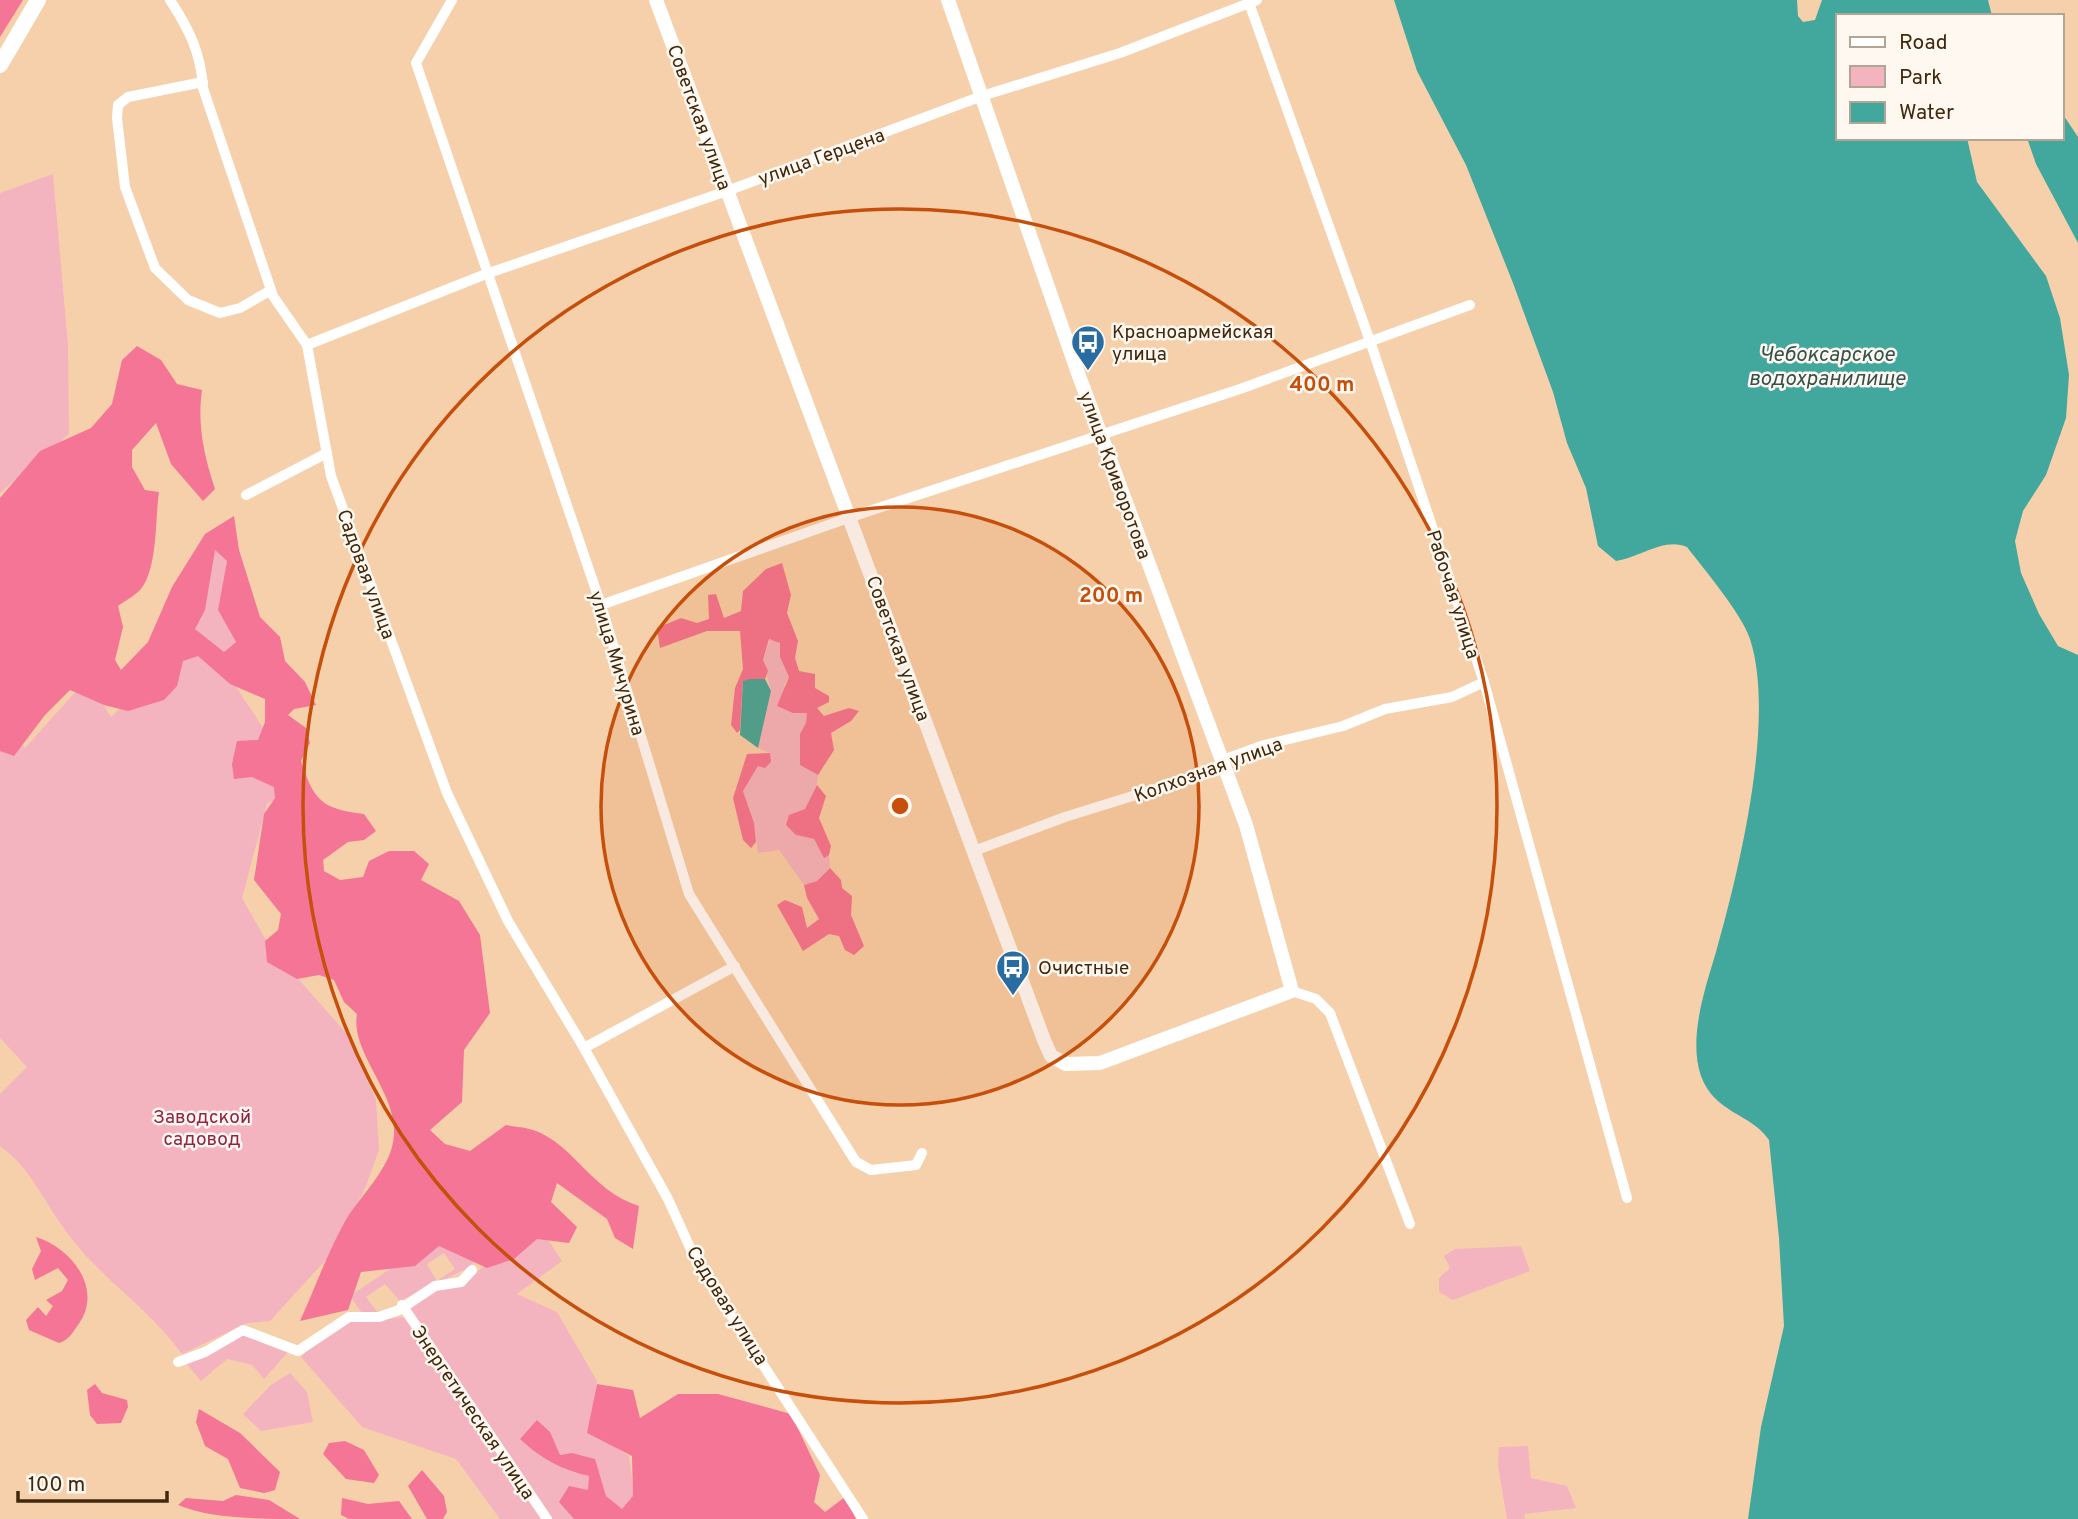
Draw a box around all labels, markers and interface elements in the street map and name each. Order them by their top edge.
legend [1836,14,2064,140]
text: Road [1899,30,1948,57]
street label: Советская улица [661,42,736,194]
text: Park [1899,65,1942,92]
text: Water [1899,100,1954,127]
street label: улица Герцена [755,124,888,192]
place label: Красноармейская улица [1112,321,1274,367]
bus stop icon: Красноармейская улица [1069,323,1107,372]
water label: Чебоксарское водохранилище [1749,342,1907,393]
text: 400 m [1290,372,1354,399]
street label: улица Криворотова [1073,389,1156,563]
street label: Садовая улица [331,506,400,643]
street label: Рабочая улица [1420,527,1484,662]
street label: Советская улица [860,573,935,725]
text: 200 m [1079,583,1143,610]
street label: улица Мичурина [583,588,650,739]
street label: Колхозная улица [1131,733,1286,809]
centre of rings [888,794,912,818]
bus stop icon: Очистные [994,948,1032,997]
place label: Очистные [1038,957,1129,981]
park label: Заводской садовод [153,1106,251,1152]
street label: Садовая улица [680,1242,773,1370]
street label: Энергетическая улица [405,1322,540,1505]
scale bar [18,1460,166,1504]
text: 100 m [28,1472,85,1499]

